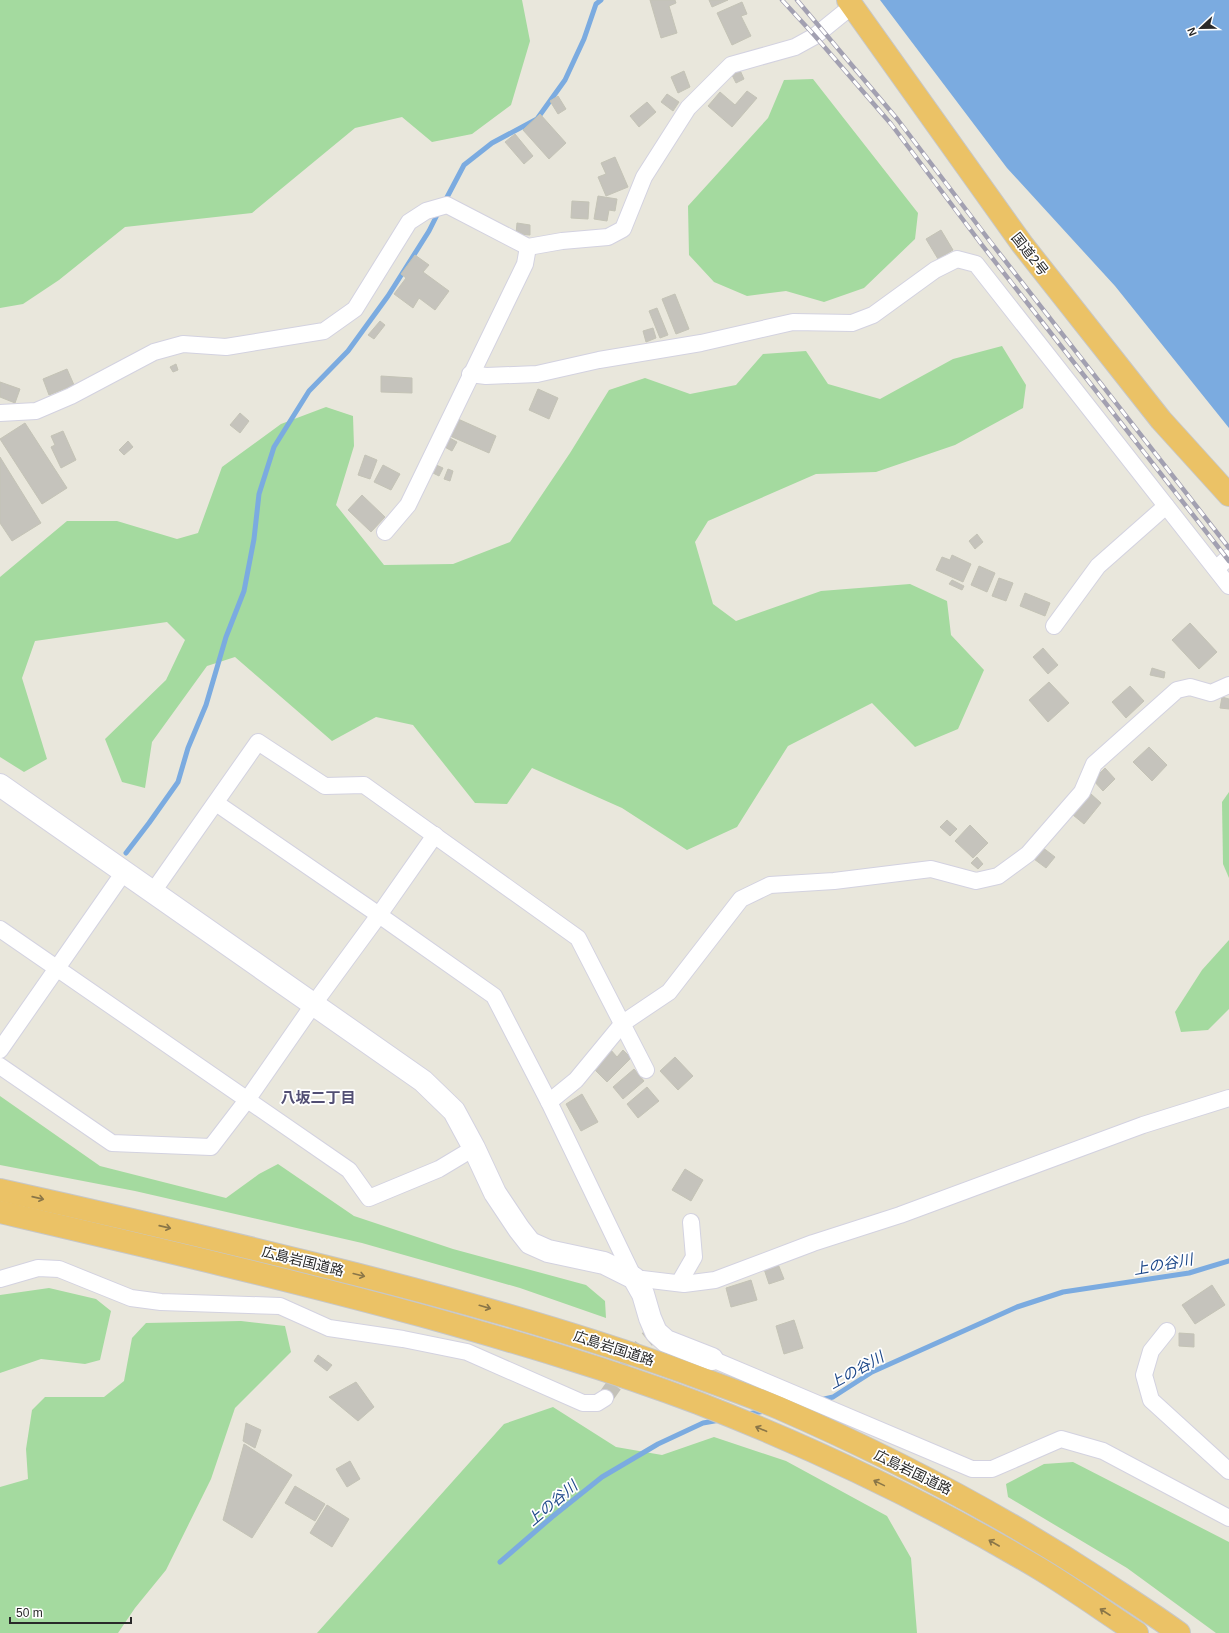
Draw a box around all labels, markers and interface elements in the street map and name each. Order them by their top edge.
north arrow [1181,8,1221,48]
text: N [1185,26,1199,38]
street label: 国道2号 [1008,229,1052,279]
district label: 八坂二丁目 [280,1089,356,1106]
one-way arrow [31,1195,44,1203]
one-way arrow [158,1224,171,1231]
street label: 広島岩国道路 [260,1243,346,1279]
water label: 上の谷川 [1132,1250,1196,1278]
one-way arrow [352,1271,365,1279]
one-way arrow [478,1304,491,1311]
street label: 広島岩国道路 [572,1327,656,1369]
water label: 上の谷川 [826,1347,888,1392]
one-way arrow [755,1425,767,1432]
street label: 広島岩国道路 [872,1446,954,1498]
water label: 上の谷川 [524,1476,582,1529]
one-way arrow [874,1478,886,1486]
one-way arrow [988,1539,1000,1547]
scale bar [10,1599,131,1625]
text: 50 m [16,1606,43,1620]
one-way arrow [1099,1607,1111,1615]

